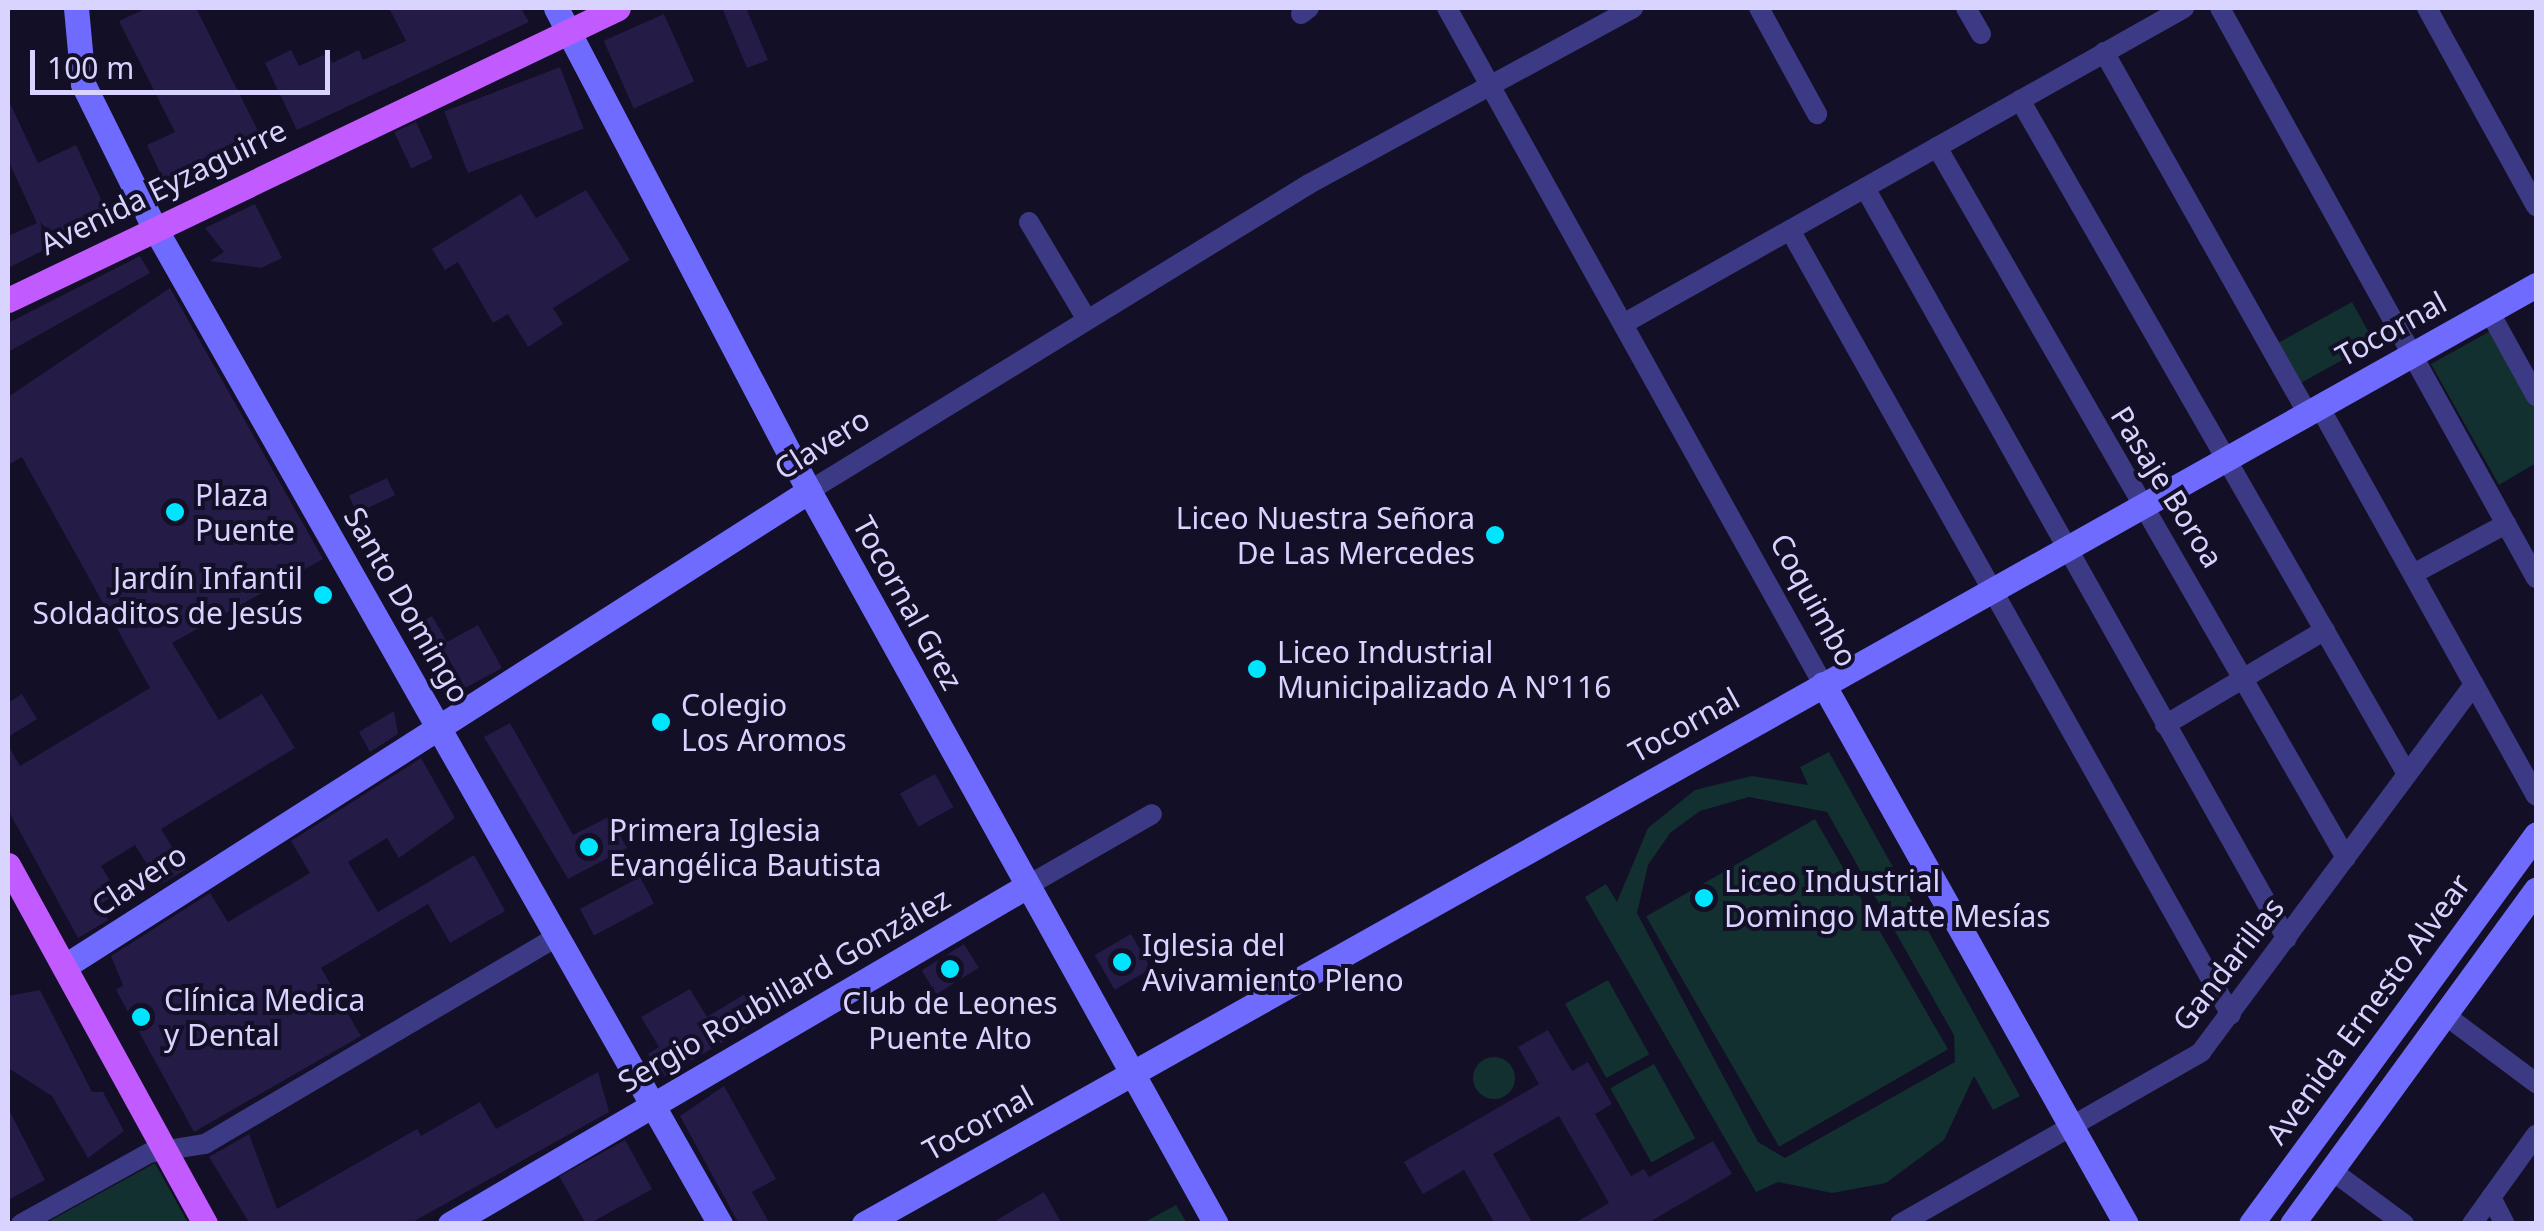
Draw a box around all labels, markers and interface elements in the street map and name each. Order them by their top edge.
scale bar [35,30,335,92]
text: 100 m [47,47,134,88]
street label: Avenida Eyzaguirre [34,112,292,262]
street label: Tocornal [2329,284,2453,374]
street label: Pasaje Boroa [2103,400,2231,574]
street label: Clavero [768,401,876,487]
place label: Plaza Puente [195,477,295,548]
place label: Liceo Nuestra Señora De Las Mercedes [1176,500,1475,570]
marker: Plaza Puente [164,501,186,523]
street label: Santo Domingo [337,501,477,709]
street label: Tocornal Grez [845,510,971,696]
marker: Liceo Nuestra Señora De Las Mercedes [1484,524,1506,546]
street label: Coquimbo [1763,527,1865,673]
place label: Jardín Infantil Soldaditos de Jesús [32,560,303,630]
marker: Jardín Infantil Soldaditos de Jesús [312,584,334,606]
place label: Liceo Industrial Municipalizado A N°116 [1277,634,1611,704]
marker: Liceo Industrial Municipalizado A N°116 [1246,658,1268,680]
street label: Tocornal [1622,680,1746,770]
place label: Colegio Los Aromos [681,687,847,758]
marker: Colegio Los Aromos [650,711,672,733]
place label: Primera Iglesia Evangélica Bautista [609,812,882,882]
street label: Clavero [85,836,193,924]
marker: Primera Iglesia Evangélica Bautista [578,836,600,858]
place label: Liceo Industrial Domingo Matte Mesías [1724,863,2051,934]
street label: Avenida Ernesto Alvear [2258,867,2478,1151]
street label: Sergio Roubillard González [612,880,956,1100]
marker: Liceo Industrial Domingo Matte Mesías [1693,887,1715,909]
street label: Gandarillas [2165,890,2291,1038]
place label: Iglesia del Avivamiento Pleno [1142,927,1404,998]
marker: Iglesia del Avivamiento Pleno [1111,951,1133,973]
marker: Club de Leones Puente Alto [939,958,961,980]
place label: Clínica Medica y Dental [164,982,365,1052]
place label: Club de Leones Puente Alto [842,985,1058,1056]
marker: Clínica Medica y Dental [128,1004,154,1030]
street label: Tocornal [916,1078,1040,1168]

